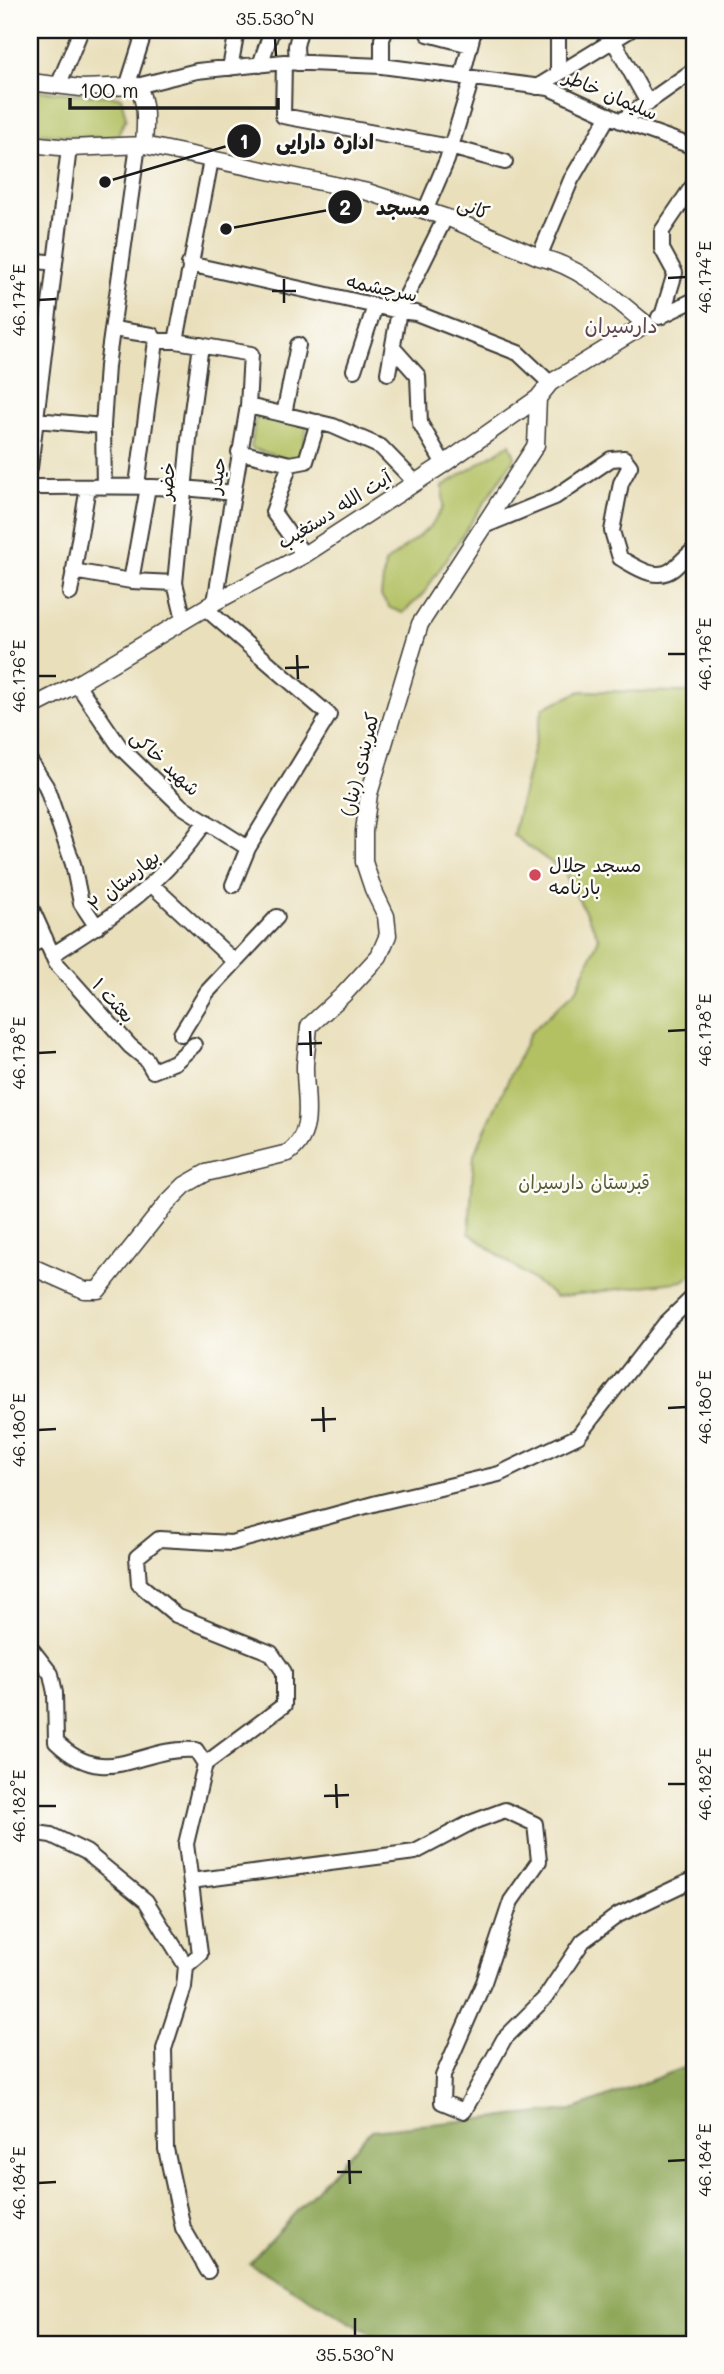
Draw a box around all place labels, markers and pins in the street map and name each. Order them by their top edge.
callout: اداره دارایی [227,120,388,162]
callout: مسجد [328,186,444,228]
place label: مسجد جلال بارنامه [549,852,641,899]
marker: مسجد جلال بارنامه [527,867,543,883]

